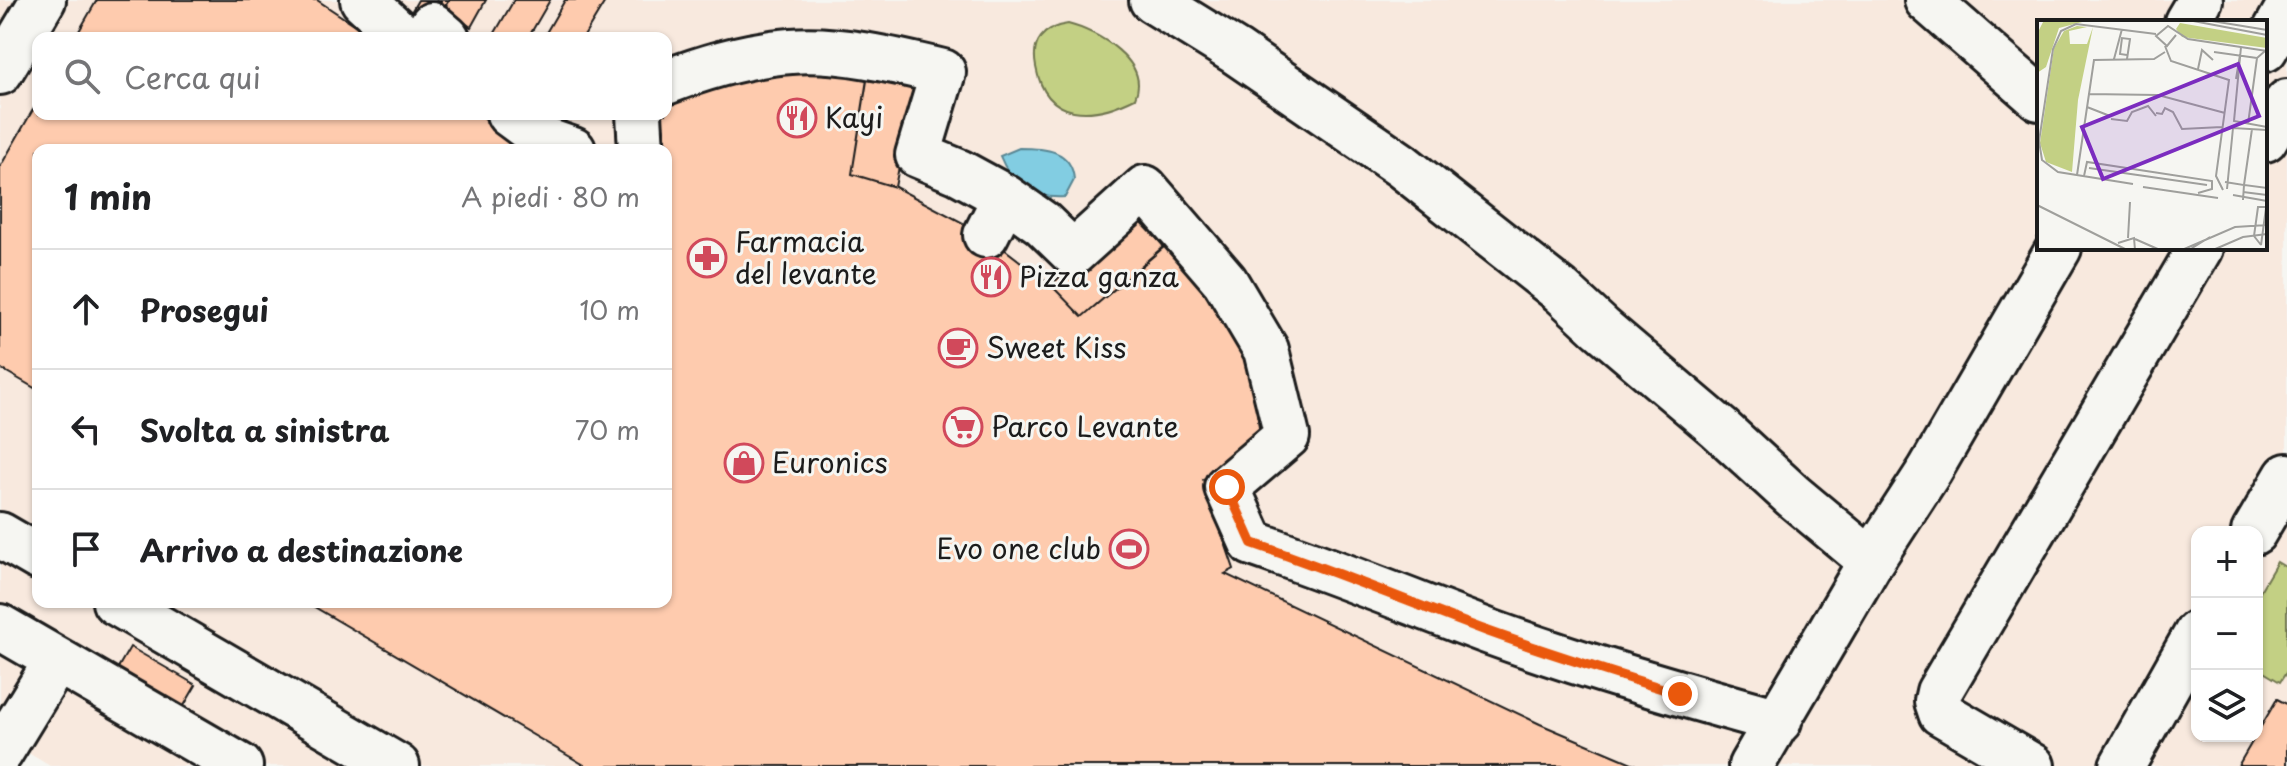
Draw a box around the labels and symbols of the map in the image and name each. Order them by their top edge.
inset map [2037,20,2267,250]
place label: Kayi [825,95,883,138]
restaurant icon: Kayi [776,97,818,139]
place label: Farmacia del levante [735,219,877,294]
pharmacy icon: Farmacia del levante [686,237,728,279]
place label: Pizza ganza [1019,254,1179,297]
restaurant icon: Pizza ganza [970,256,1012,298]
place label: Sweet Kiss [986,325,1126,368]
cafe icon: Sweet Kiss [937,327,979,369]
place label: Parco Levante [991,404,1179,447]
supermarket icon: Parco Levante [942,406,984,448]
place label: Euronics [772,440,888,483]
shop icon: Euronics [723,442,765,484]
route start [1209,469,1245,505]
place label: Evo one club [937,526,1101,569]
sports icon: Evo one club [1108,528,1150,570]
route end [1662,676,1698,712]

